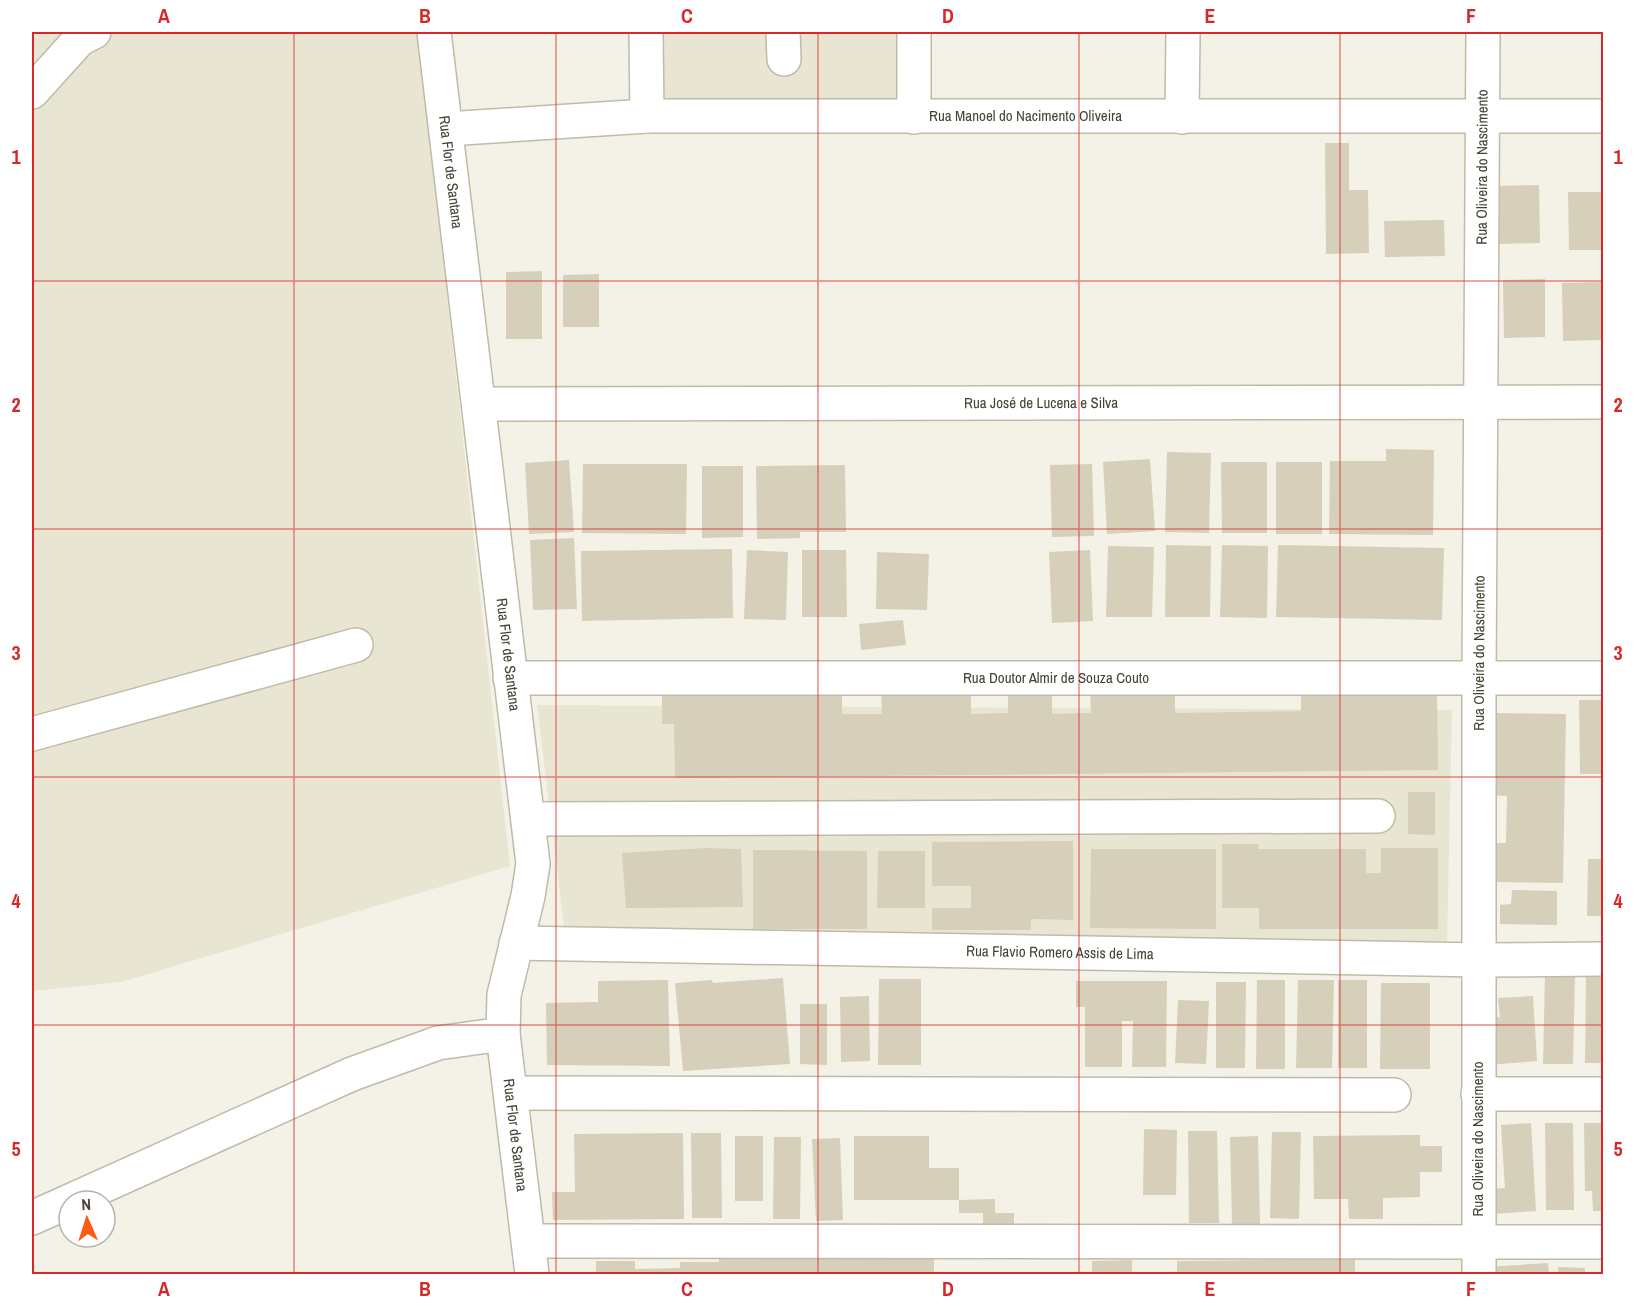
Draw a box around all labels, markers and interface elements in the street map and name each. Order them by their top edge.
text: A [158,2,170,29]
text: B [419,2,431,29]
text: C [681,2,693,29]
text: D [942,2,954,29]
text: E [1205,2,1216,29]
text: F [1466,2,1476,29]
street label: Rua Oliveira do Nascimento [1471,89,1493,245]
street label: Rua Manoel do Nacimento Oliveira [929,105,1122,126]
street label: Rua Flor de Santana [434,114,468,230]
text: 1 [11,143,21,170]
text: 1 [1613,143,1623,170]
text: 2 [11,391,21,418]
text: 2 [1613,391,1623,418]
street label: Rua José de Lucena e Silva [964,392,1118,413]
street label: Rua Oliveira do Nascimento [1468,575,1490,731]
street label: Rua Flor de Santana [491,597,526,712]
text: 3 [11,639,21,666]
text: 3 [1613,639,1623,666]
street label: Rua Doutor Almir de Souza Couto [963,667,1149,688]
text: 4 [11,887,21,914]
text: 4 [1613,887,1623,914]
street label: Rua Flavio Romero Assis de Lima [966,940,1154,964]
street label: Rua Oliveira do Nascimento [1467,1061,1488,1217]
street label: Rua Flor de Santana [498,1077,533,1193]
text: 5 [11,1135,21,1162]
text: 5 [1613,1135,1623,1162]
north arrow [57,1189,117,1249]
text: N [81,1193,92,1215]
text: A [158,1275,170,1302]
text: B [419,1275,431,1302]
text: C [681,1275,693,1302]
text: D [942,1275,954,1302]
text: E [1205,1275,1216,1302]
text: F [1466,1275,1476,1302]

